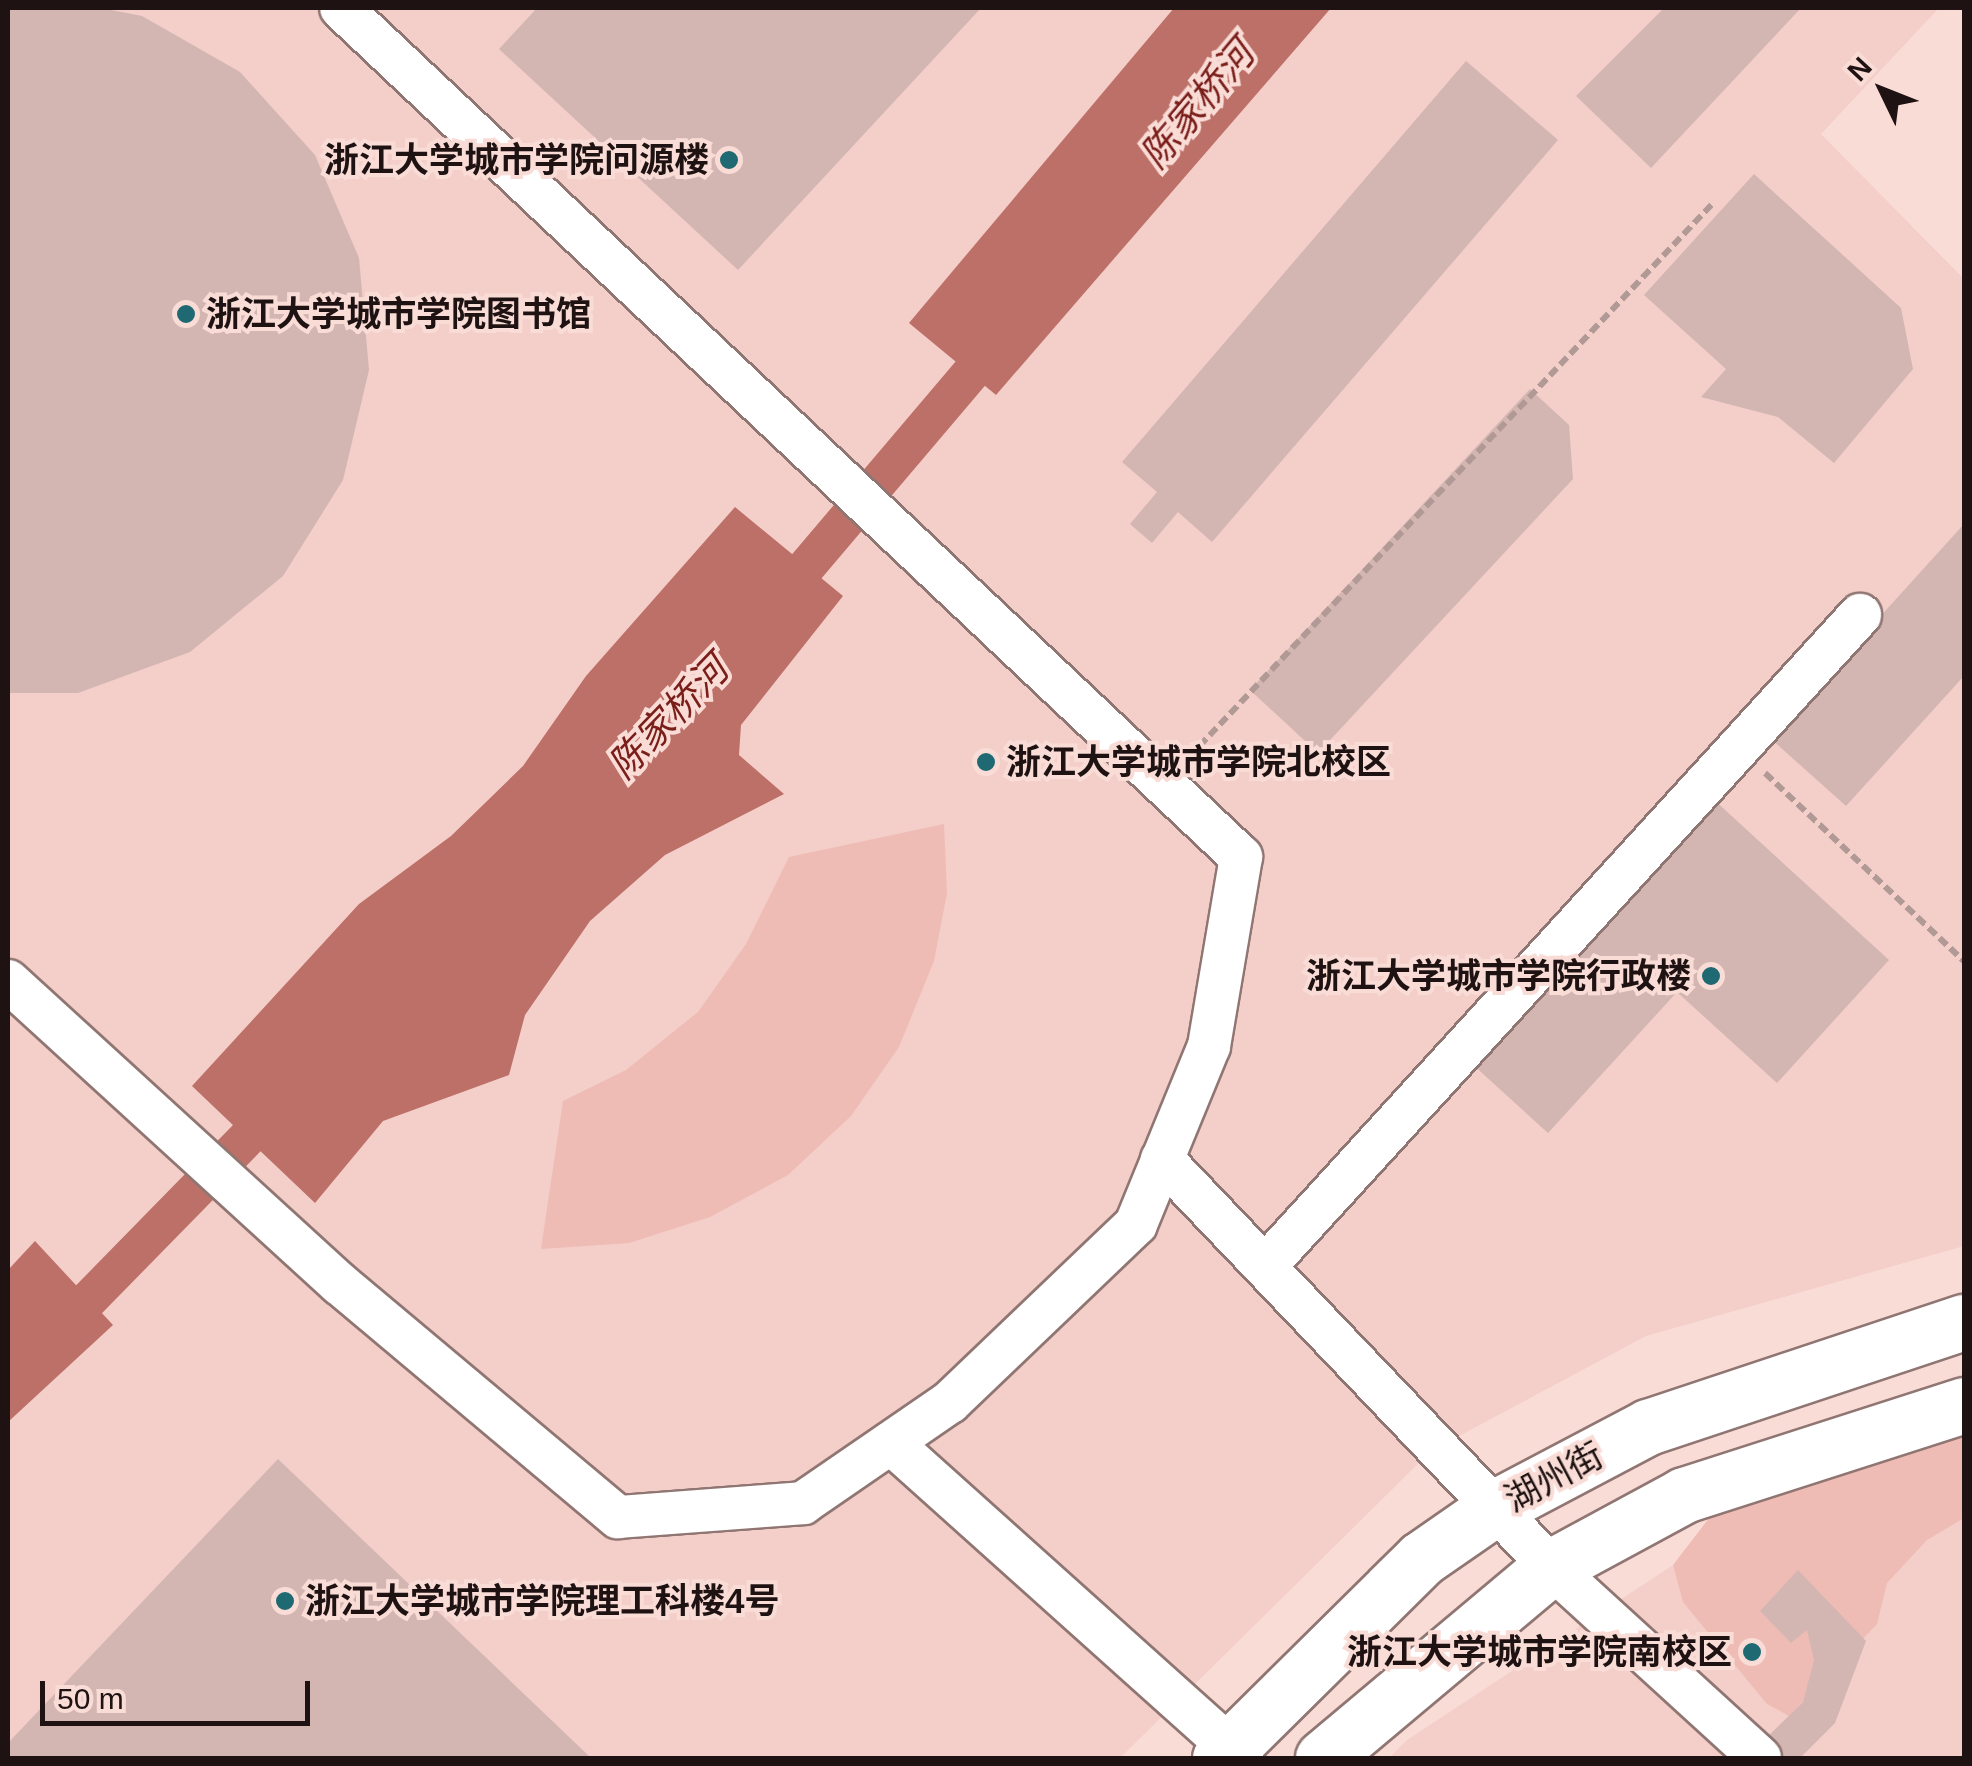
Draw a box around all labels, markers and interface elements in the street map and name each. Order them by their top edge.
water label: 陈家桥河 [1132,32,1264,178]
north arrow [1832,40,1932,140]
text: N [1841,51,1878,87]
place label: 浙江大学城市学院问源楼 [324,139,709,181]
marker: 浙江大学城市学院问源楼 [718,149,740,171]
place label: 浙江大学城市学院图书馆 [206,293,591,335]
marker: 浙江大学城市学院图书馆 [175,303,197,325]
water label: 陈家桥河 [600,647,738,789]
place label: 浙江大学城市学院北校区 [1006,741,1391,783]
marker: 浙江大学城市学院北校区 [975,751,997,773]
place label: 浙江大学城市学院行政楼 [1306,955,1691,997]
marker: 浙江大学城市学院行政楼 [1700,965,1722,987]
street label: 湖州街 [1498,1434,1610,1520]
place label: 浙江大学城市学院理工科楼4号 [305,1580,779,1622]
marker: 浙江大学城市学院理工科楼4号 [274,1590,296,1612]
place label: 浙江大学城市学院南校区 [1347,1631,1732,1673]
marker: 浙江大学城市学院南校区 [1741,1641,1763,1663]
scale bar [45,1661,315,1723]
text: 50 m [57,1682,124,1715]

